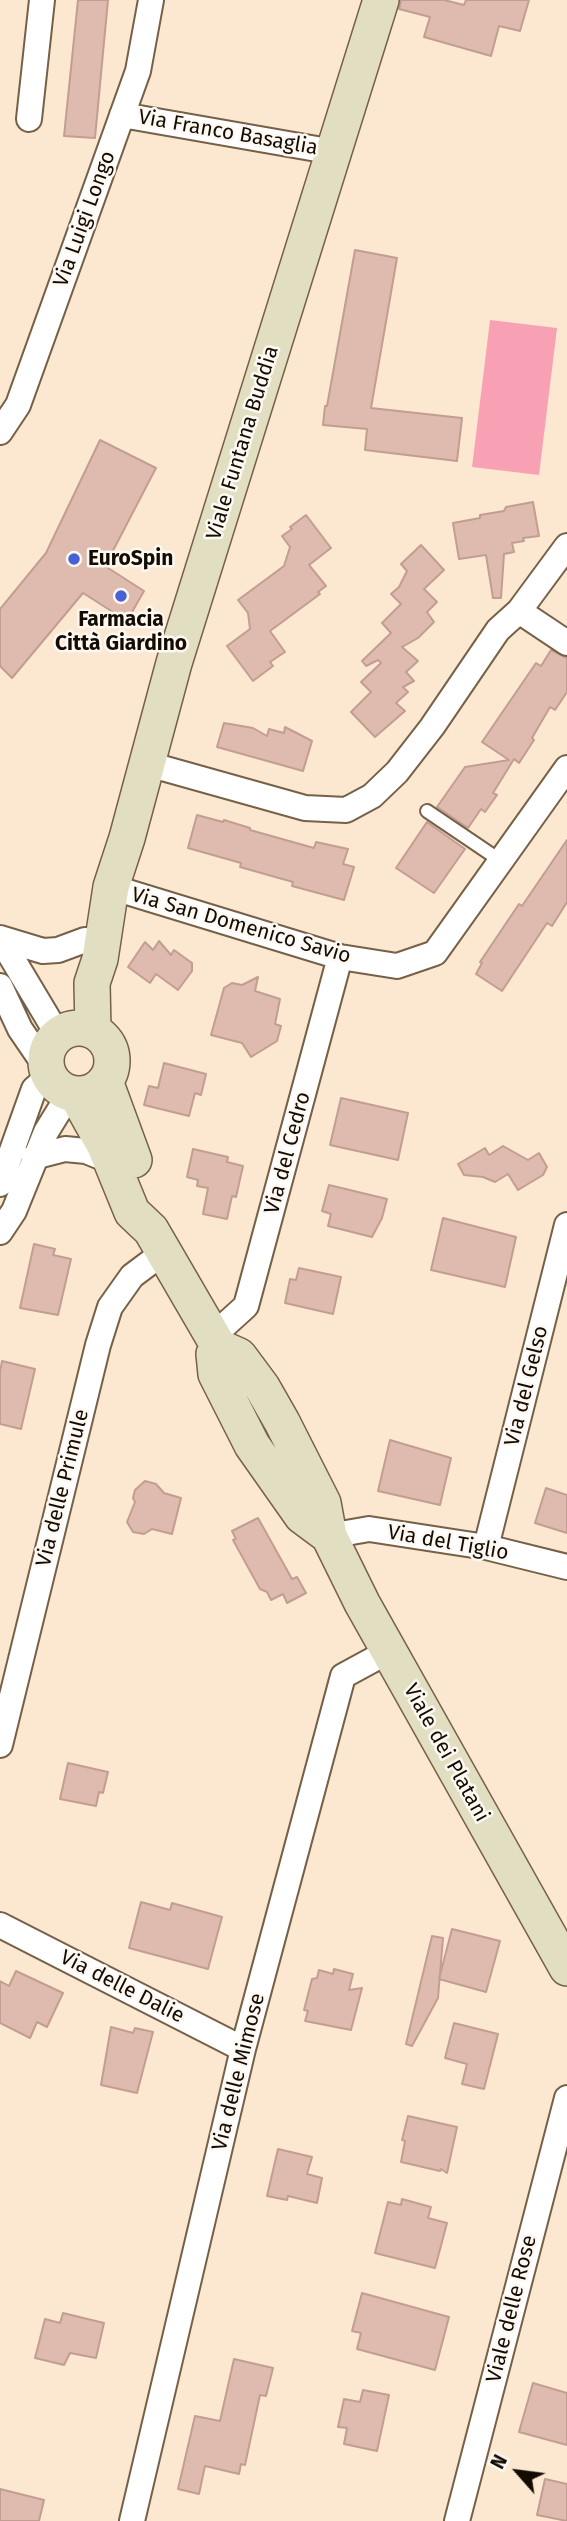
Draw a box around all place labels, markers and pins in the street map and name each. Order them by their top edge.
place label: EuroSpin [88,546,173,572]
marker: EuroSpin [66,551,82,567]
marker: Farmacia Città Giardino [113,588,129,604]
place label: Farmacia Città Giardino [55,607,187,657]

